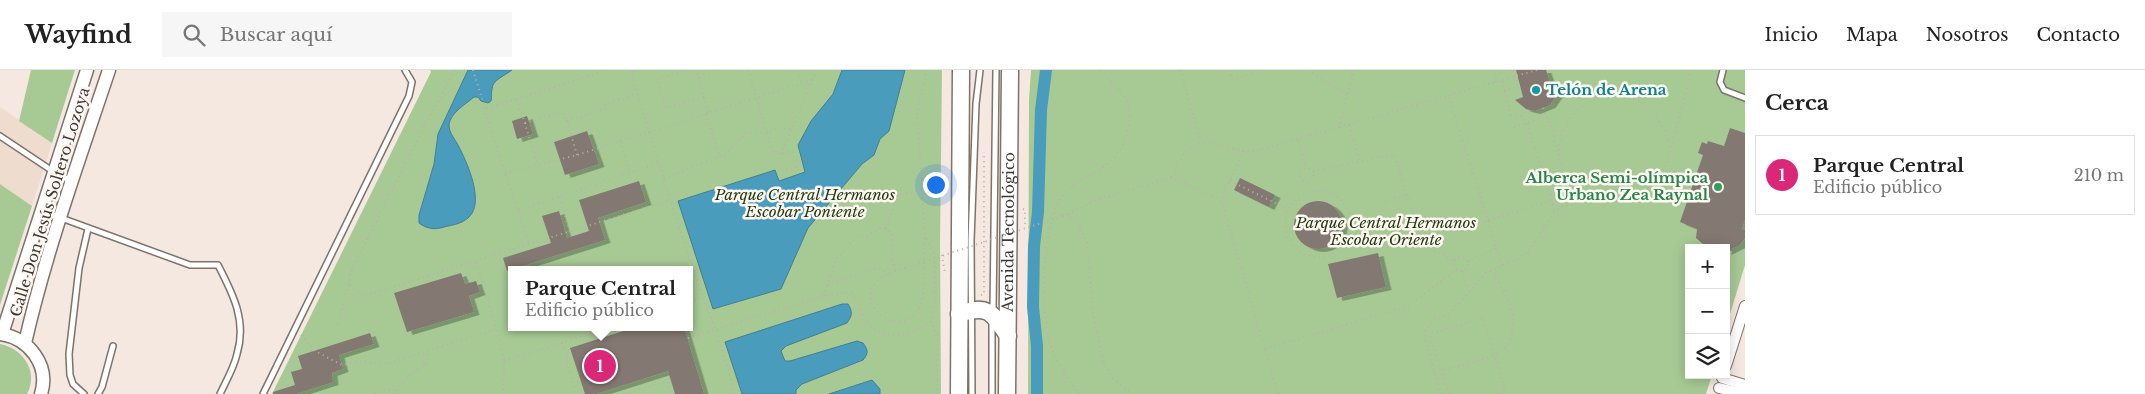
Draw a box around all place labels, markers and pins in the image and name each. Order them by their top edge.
place label: Telón de Arena [1546,80,1667,99]
marker: Telón de Arena [1530,84,1542,96]
place label: Alberca Semi-olímpica Urbano Zea Raynal [1524,168,1709,204]
marker: Alberca Semi-olímpica Urbano Zea Raynal [1712,181,1724,193]
pin: 1 [584,347,616,385]

